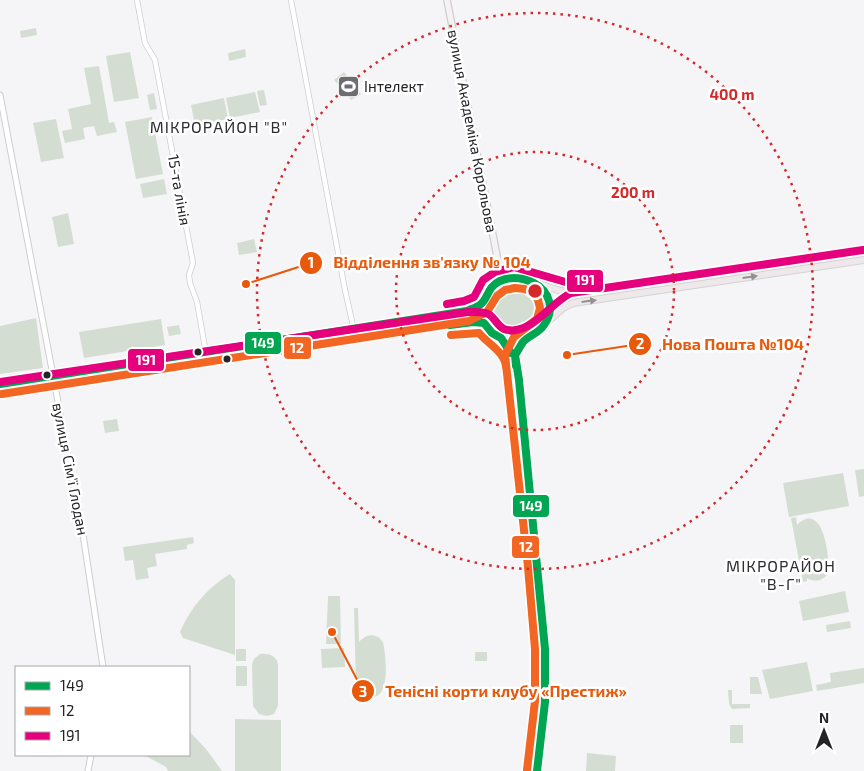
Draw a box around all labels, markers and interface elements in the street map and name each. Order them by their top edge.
street label: вулиця Академіка Корольова [443,28,502,234]
sports icon: Інтелект [336,75,360,99]
place label: Інтелект [364,77,424,95]
text: 400 m [710,85,754,103]
district label: МІКРОРАЙОН "В" [150,117,288,136]
street label: 15-та лінія [165,153,195,227]
text: 200 m [611,183,655,201]
callout: Відділення зв'язку № 104 [298,247,541,278]
text: Відділення зв'язку № 104 [333,252,531,271]
text: 1 [308,253,314,271]
line badge: 191 [566,269,604,293]
text: 191 [575,271,595,288]
one-way arrow [742,273,758,281]
centre of rings [526,282,544,300]
one-way arrow [581,297,597,305]
callout: Нова Пошта №104 [627,329,814,360]
line badge: 149 [244,331,282,355]
text: 149 [251,334,275,351]
text: 2 [636,334,645,352]
text: Нова Пошта №104 [662,334,804,353]
line badge: 12 [283,336,312,360]
text: 12 [290,339,304,356]
unlabelled marker [193,347,203,357]
line badge: 191 [127,348,165,372]
text: 191 [136,351,156,368]
unlabelled marker [222,354,232,364]
unlabelled marker [42,370,52,380]
street label: вулиця Сім'ї Глодан [48,401,93,537]
line badge: 149 [512,494,550,518]
text: 149 [519,497,543,514]
line badge: 12 [511,535,540,559]
text: 12 [519,538,533,555]
district label: МІКРОРАЙОН "В-Г" [726,556,836,593]
legend [15,666,190,756]
text: 149 [60,676,84,694]
callout: Тенісні корти клубу «Престиж» [350,676,637,707]
text: Тенісні корти клубу «Престиж» [385,681,627,700]
text: 3 [359,682,367,700]
text: 12 [60,701,74,719]
north arrow [799,706,849,756]
text: N [819,709,829,726]
text: 191 [60,726,81,744]

